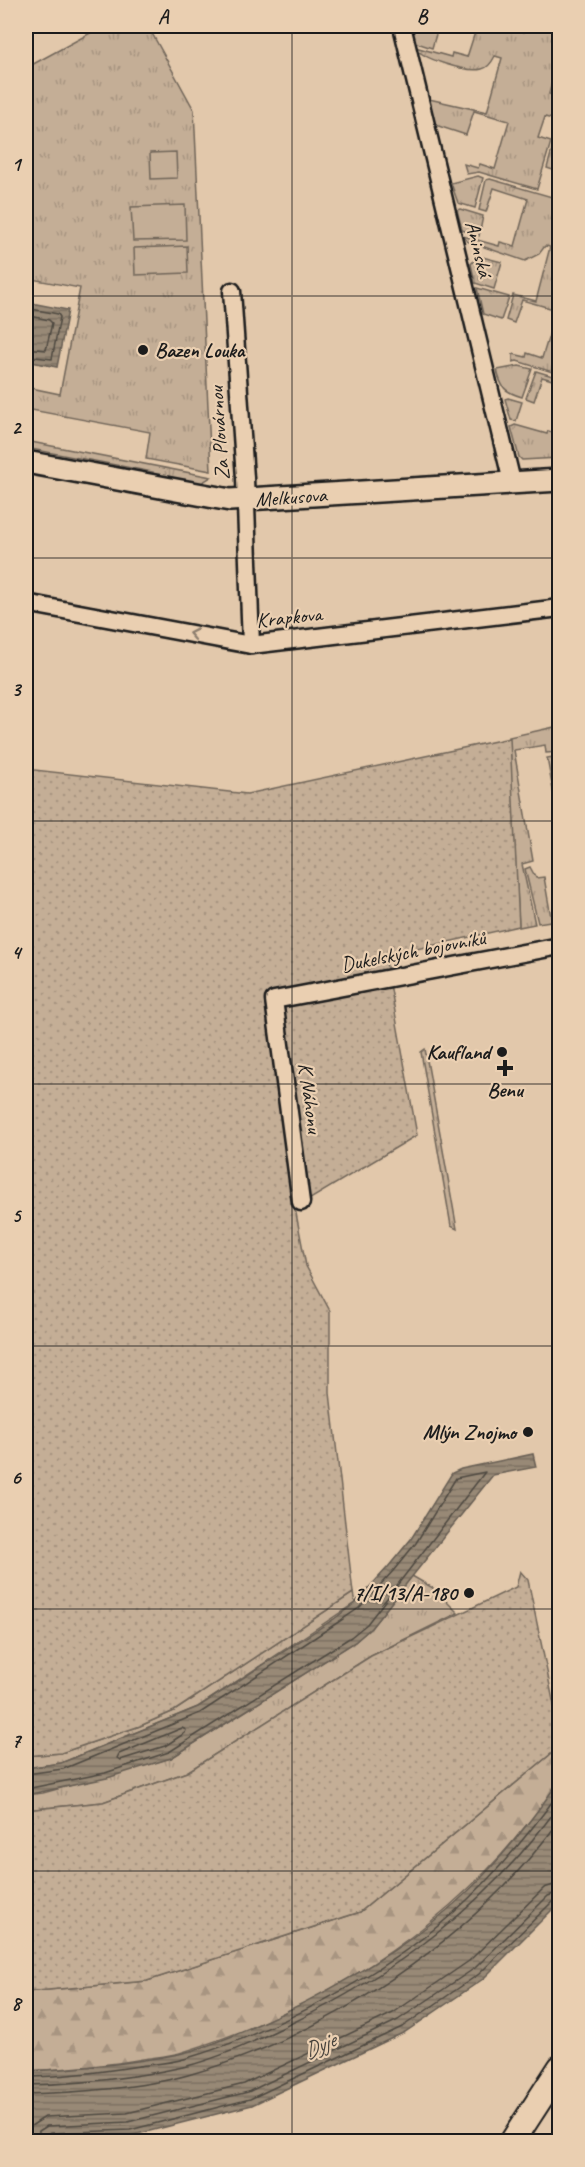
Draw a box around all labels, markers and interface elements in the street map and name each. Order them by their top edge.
text: A [158,4,170,29]
text: B [417,4,429,29]
text: 1 [12,152,23,177]
street label: Aninská [459,218,499,282]
place label: Bazen Louka [155,337,246,363]
marker: Bazen Louka [136,343,150,357]
street label: Za Plovárnou [203,384,235,481]
text: 2 [12,415,23,440]
street label: Melkusova [254,481,329,512]
street label: Krapkova [255,600,325,633]
one-way arrow [189,628,199,641]
text: 3 [12,677,23,702]
street label: Dukelských bojovníků [339,924,488,978]
text: 4 [12,940,24,965]
place label: Kaufland [426,1039,494,1065]
marker: Kaufland [495,1045,509,1059]
street label: K Náhonu [292,1061,328,1136]
marker: Benu [498,1061,512,1075]
place label: Benu [487,1077,525,1103]
text: 5 [12,1203,23,1228]
place label: Mlýn Znojmo [423,1419,518,1445]
marker: Mlýn Znojmo [521,1425,535,1439]
text: 6 [11,1465,22,1490]
place label: 7/I/13/A-180 [353,1580,460,1606]
marker: 7/I/13/A-180 [462,1586,476,1600]
text: 7 [12,1728,23,1753]
text: 8 [12,1991,24,2016]
water label: Dyje [299,2025,343,2065]

